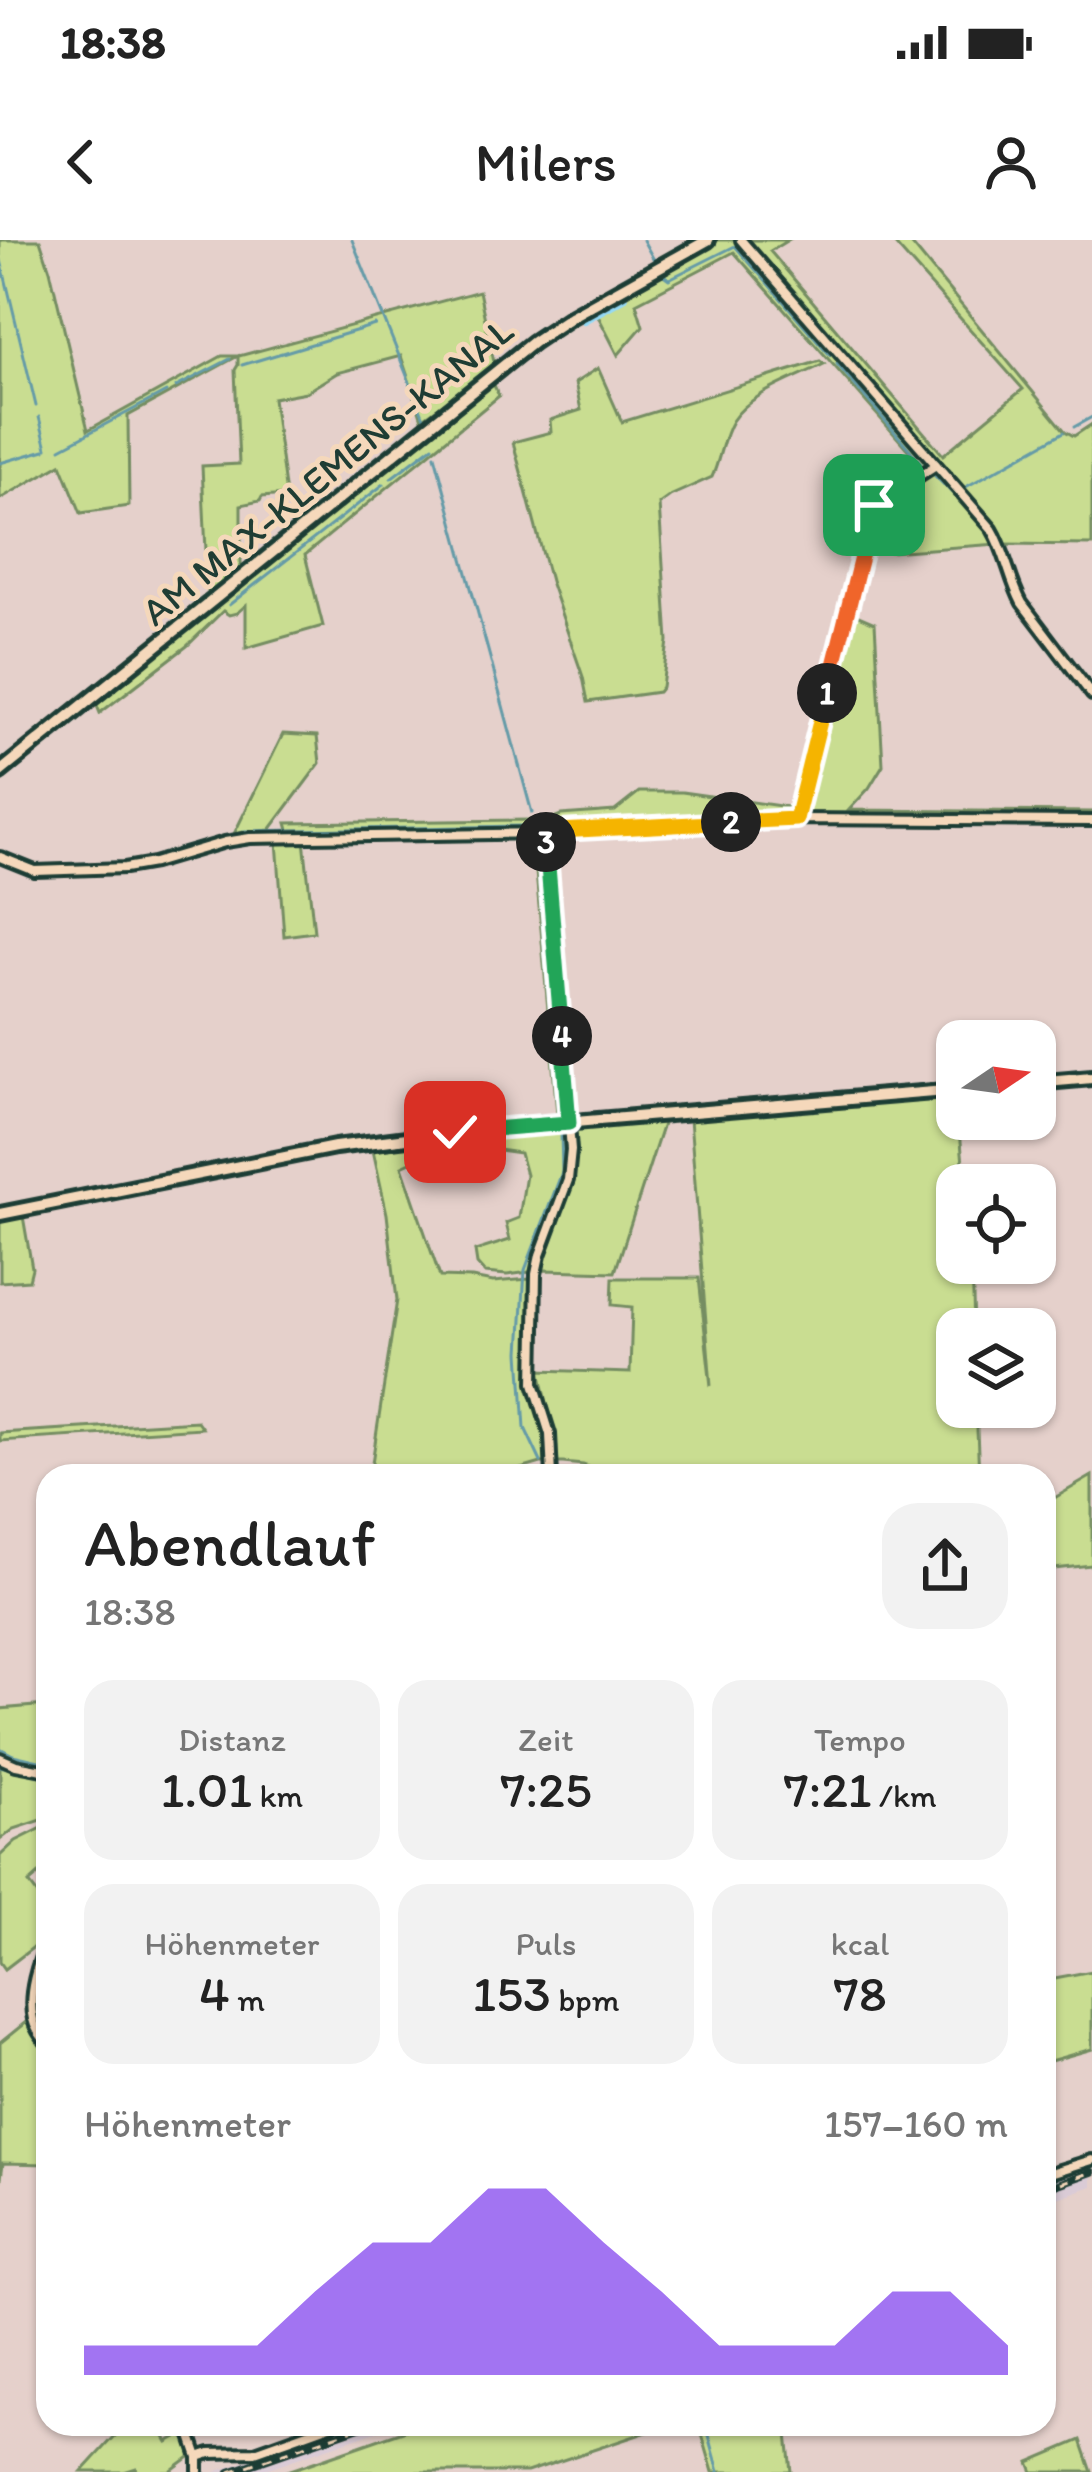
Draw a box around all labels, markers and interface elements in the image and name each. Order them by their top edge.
text: 18:38 [60,15,166,69]
icon: back [48,129,114,195]
icon: person [978,129,1044,195]
text: Milers [475,130,617,195]
street label: AM MAX-KLEMENS-KANAL [132,306,522,635]
pin [823,454,925,556]
icon: arrive [841,472,907,538]
pin: 1 [797,663,857,723]
text: 1 [819,673,835,712]
pin: 2 [701,792,761,852]
text: 2 [722,802,740,841]
pin: 3 [516,812,576,872]
text: 3 [537,822,555,861]
pin: 4 [532,1006,592,1066]
text: 4 [552,1016,572,1055]
north arrow [936,1020,1056,1140]
map controls [936,1020,1056,1428]
pin [404,1081,506,1183]
icon: check [422,1099,488,1165]
button: locate [936,1164,1056,1284]
button: layers [936,1308,1056,1428]
text: Abendlauf [84,1503,376,1583]
button: share [882,1503,1008,1629]
text: 18:38 [84,1588,176,1635]
text: Distanz [178,1720,286,1759]
text: Zeit [518,1720,574,1759]
text: Tempo [814,1720,906,1759]
text: 1.01 [161,1759,252,1820]
text: 7:25 [500,1759,592,1820]
text: 7:21 [783,1759,872,1820]
text: km [252,1776,303,1815]
text: /km [872,1776,937,1815]
text: Höhenmeter [144,1924,320,1963]
text: Puls [515,1924,577,1963]
text: kcal [831,1924,889,1963]
text: 4 [199,1963,230,2024]
text: 153 [473,1963,551,2024]
text: 78 [833,1963,887,2024]
text: m [230,1980,265,2019]
text: bpm [551,1980,619,2019]
text: Höhenmeter [84,2100,291,2147]
text: 157–160 m [824,2100,1008,2147]

